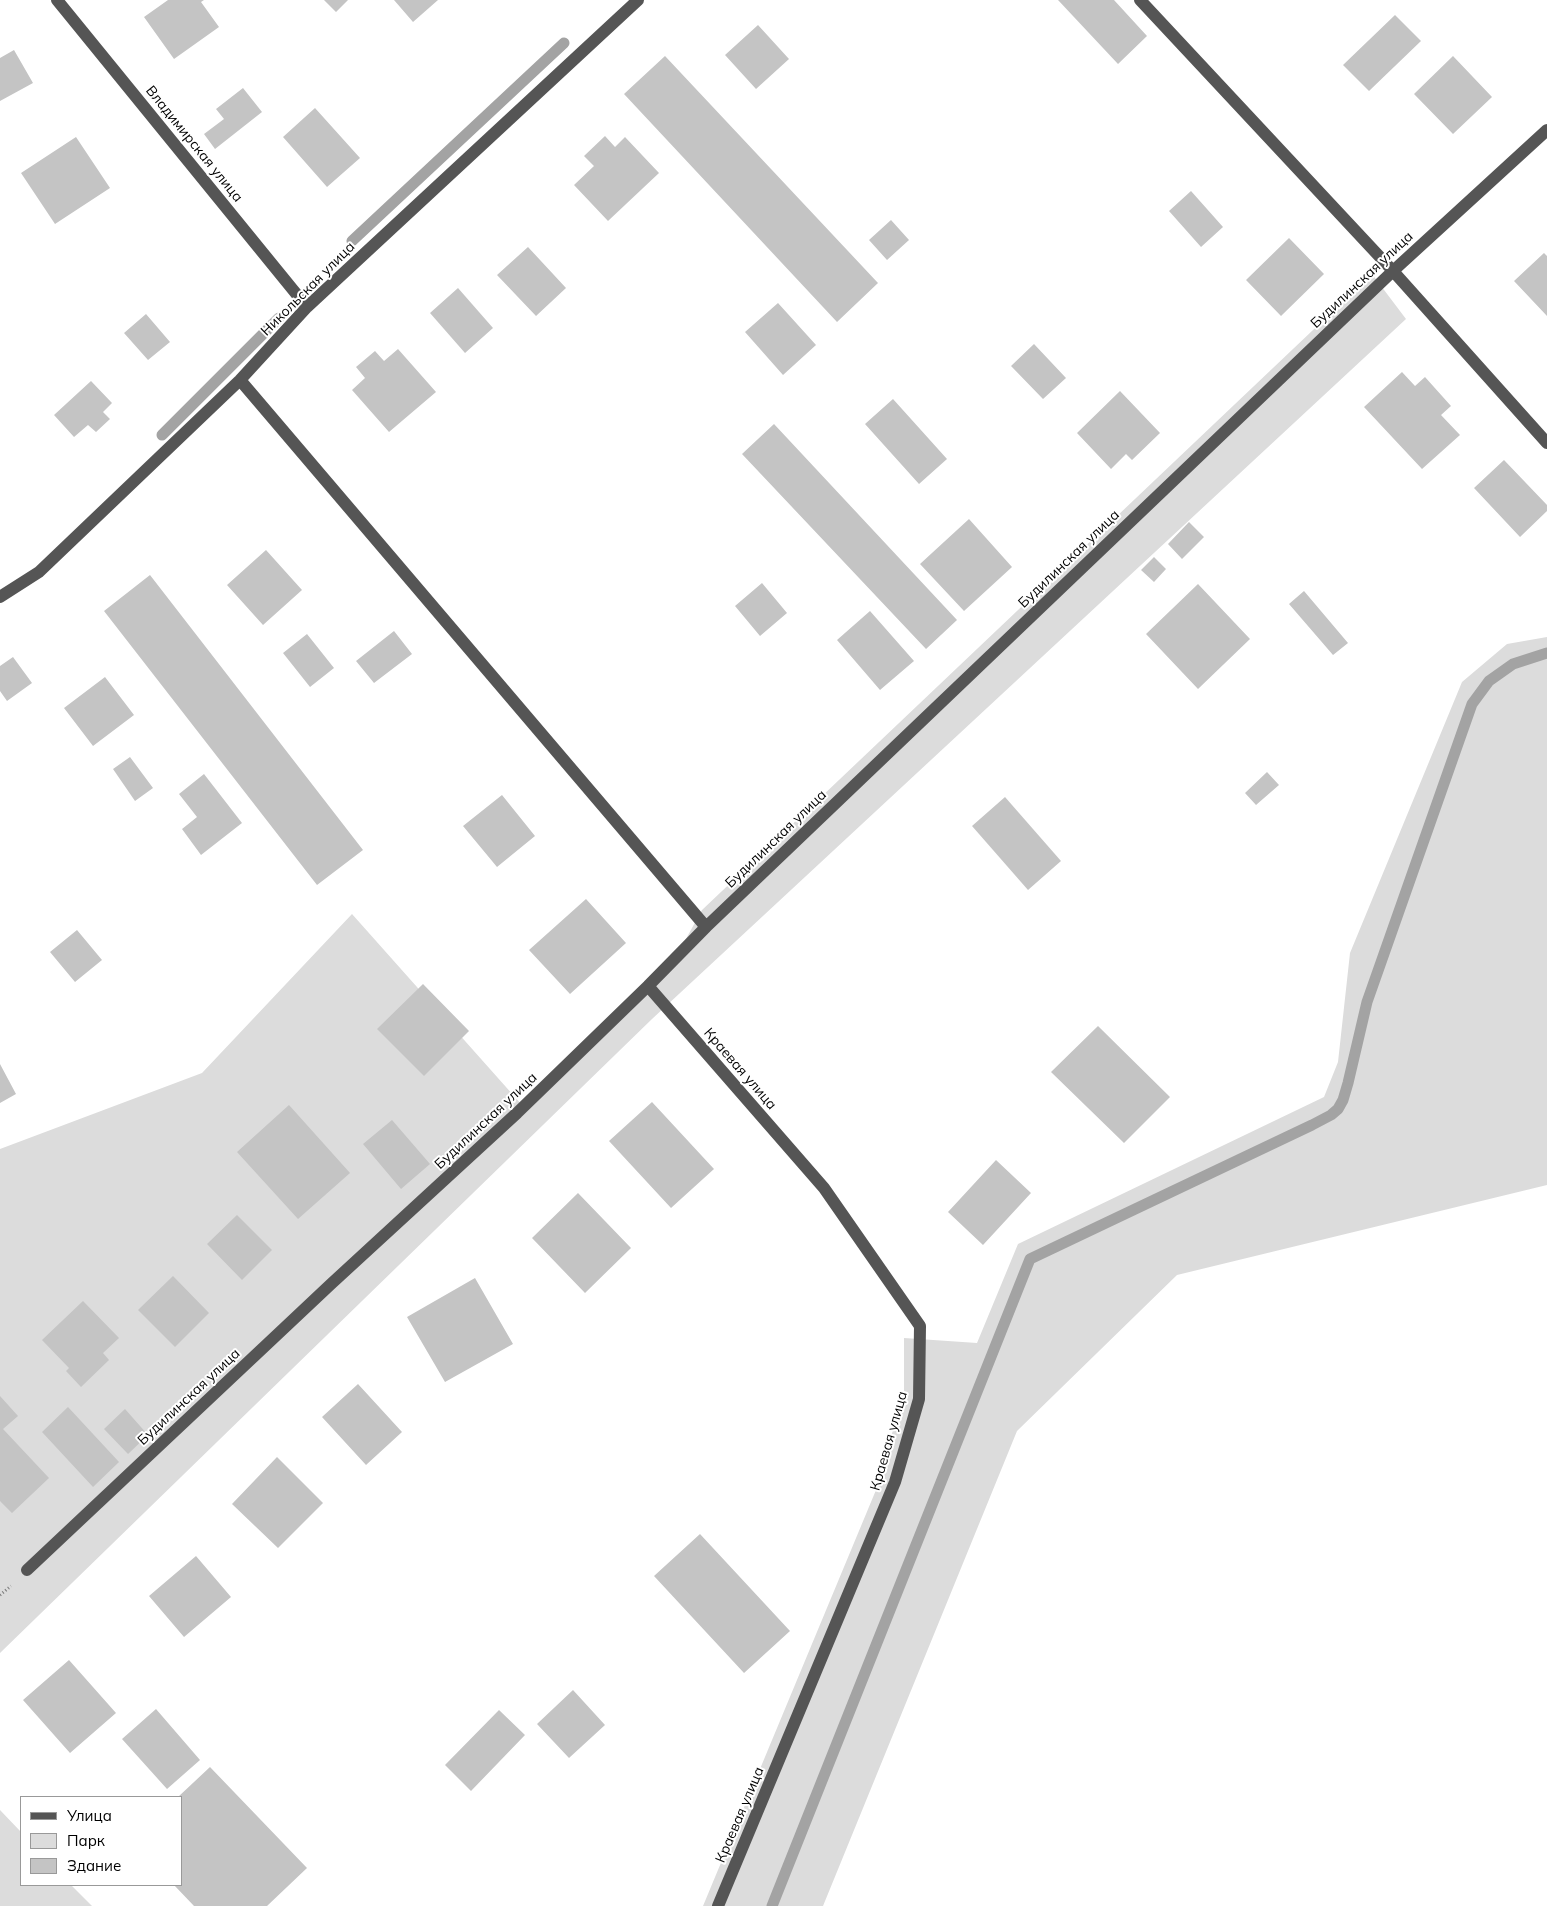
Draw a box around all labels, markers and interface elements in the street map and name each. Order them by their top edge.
street label: Владимирская улица [142,82,246,206]
street label: Будилинская улица [1307,228,1417,332]
street label: Никольская улица [258,239,358,339]
street label: Будилинская улица [1015,506,1123,612]
street label: Будилинская улица [722,786,830,892]
street label: Краевая улица [700,1025,780,1113]
street label: Будилинская улица [431,1069,541,1173]
street label: Будилинская улица [134,1345,244,1449]
street label: Краевая улица [867,1389,911,1493]
street label: Краевая улица [712,1765,768,1865]
legend [20,1796,182,1886]
text: Улица [67,1806,112,1825]
text: Парк [67,1831,105,1850]
text: Здание [67,1856,121,1875]

